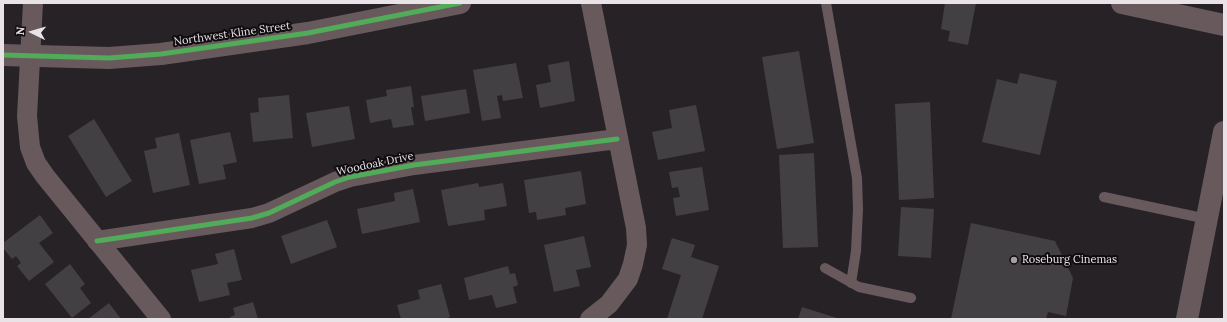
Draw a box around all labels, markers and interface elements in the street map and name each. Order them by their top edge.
north arrow [12,12,52,52]
street label: Northwest Kline Street [173,19,291,49]
text: N [13,26,27,36]
street label: Woodoak Drive [335,149,415,179]
place label: Roseburg Cinemas [1022,253,1117,267]
marker: Roseburg Cinemas [1009,255,1019,265]

